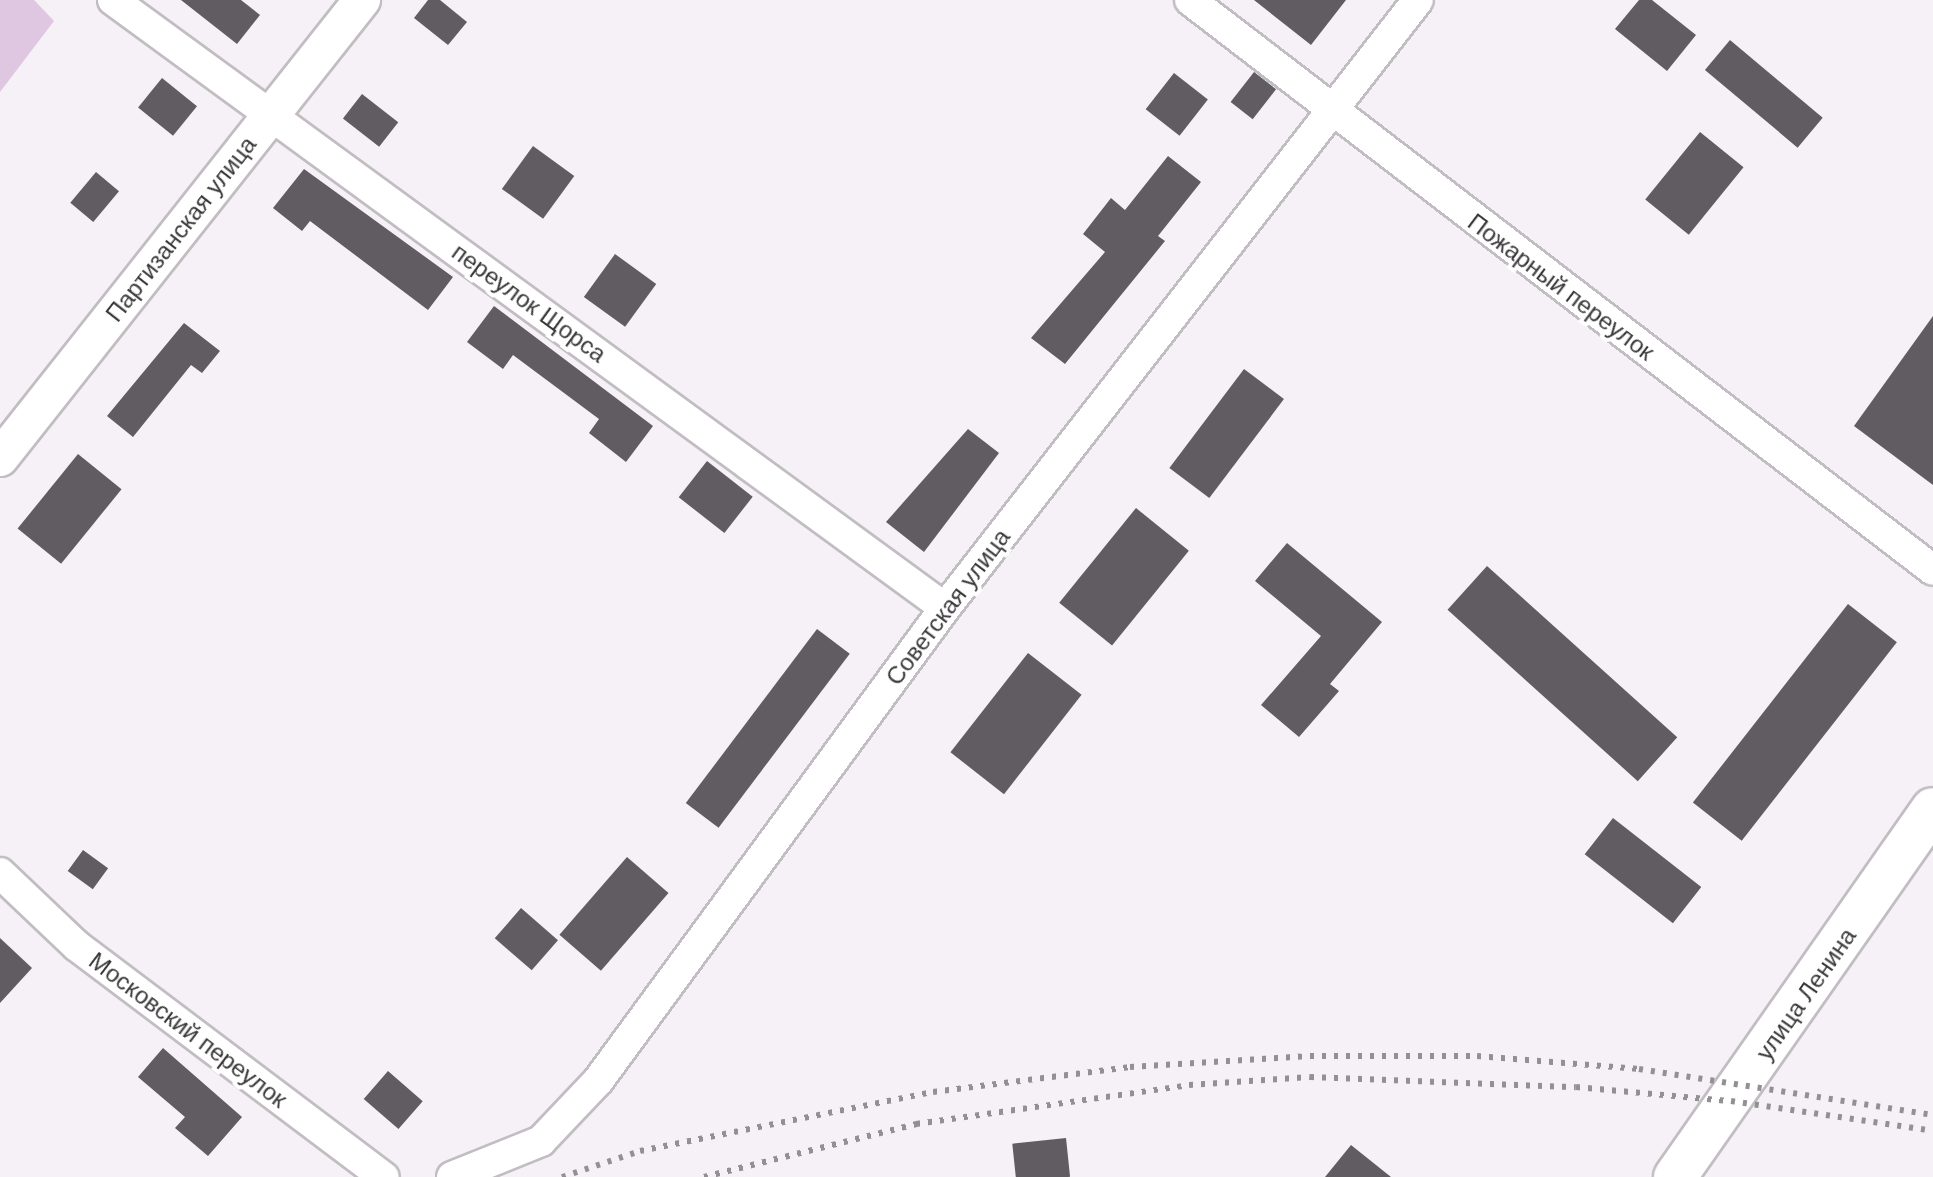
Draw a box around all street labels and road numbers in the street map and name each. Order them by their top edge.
street label: Партизанская улица [100,131,262,327]
street label: Пожарный переулок [1462,208,1660,366]
street label: переулок Щорса [446,237,612,369]
street label: Советская улица [880,523,1016,691]
street label: улица Ленина [1750,922,1862,1066]
street label: Московский переулок [83,946,293,1114]

